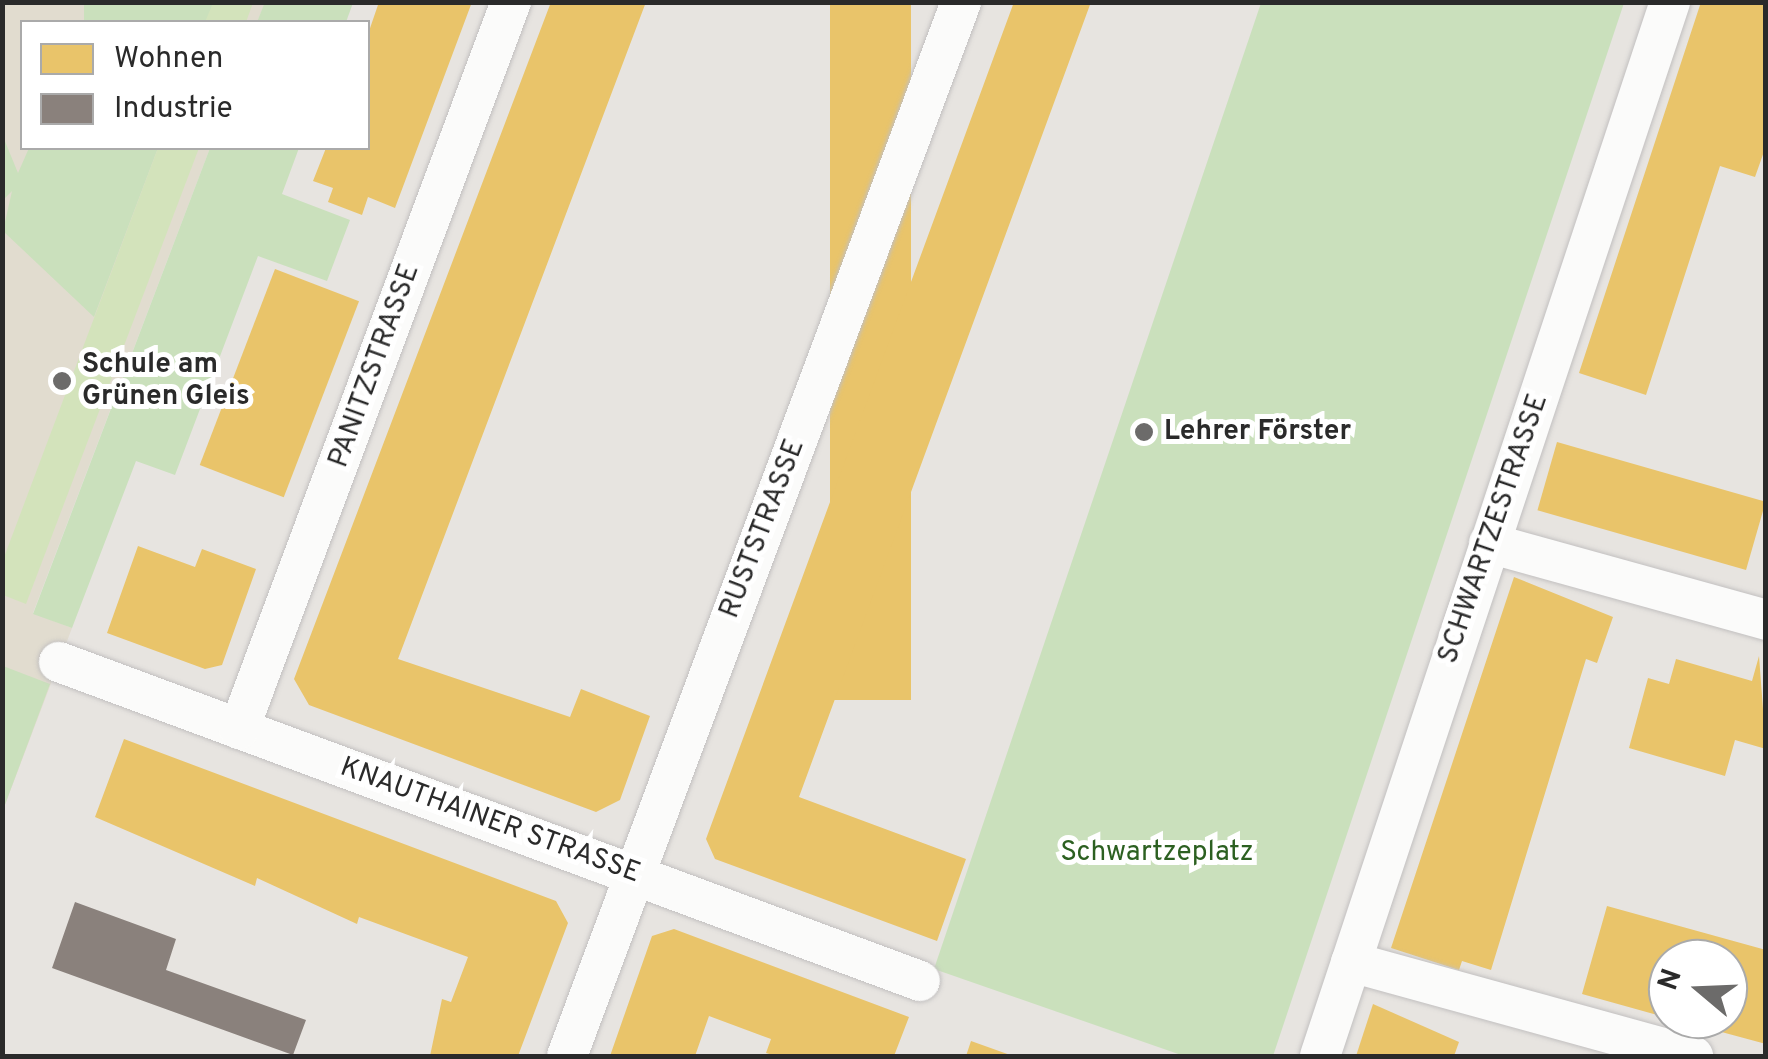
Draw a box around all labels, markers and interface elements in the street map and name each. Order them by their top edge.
legend [20,20,370,150]
text: Wohnen [114,41,223,78]
text: Industrie [114,91,233,128]
street label: PANITZSTRASSE [323,260,427,472]
place label: Schule am Grünen Gleis [82,348,250,414]
marker: Schule am Grünen Gleis [51,370,73,392]
street label: SCHWARTZESTRASSE [1432,390,1556,668]
place label: Lehrer Förster [1164,415,1351,449]
marker: Lehrer Förster [1133,421,1155,443]
street label: RUSTSTRASSE [713,435,813,623]
street label: KNAUTHAINER STRASSE [335,751,645,891]
park label: Schwartzeplatz [1060,836,1254,870]
north arrow [1648,939,1748,1039]
text: N [1651,965,1692,995]

